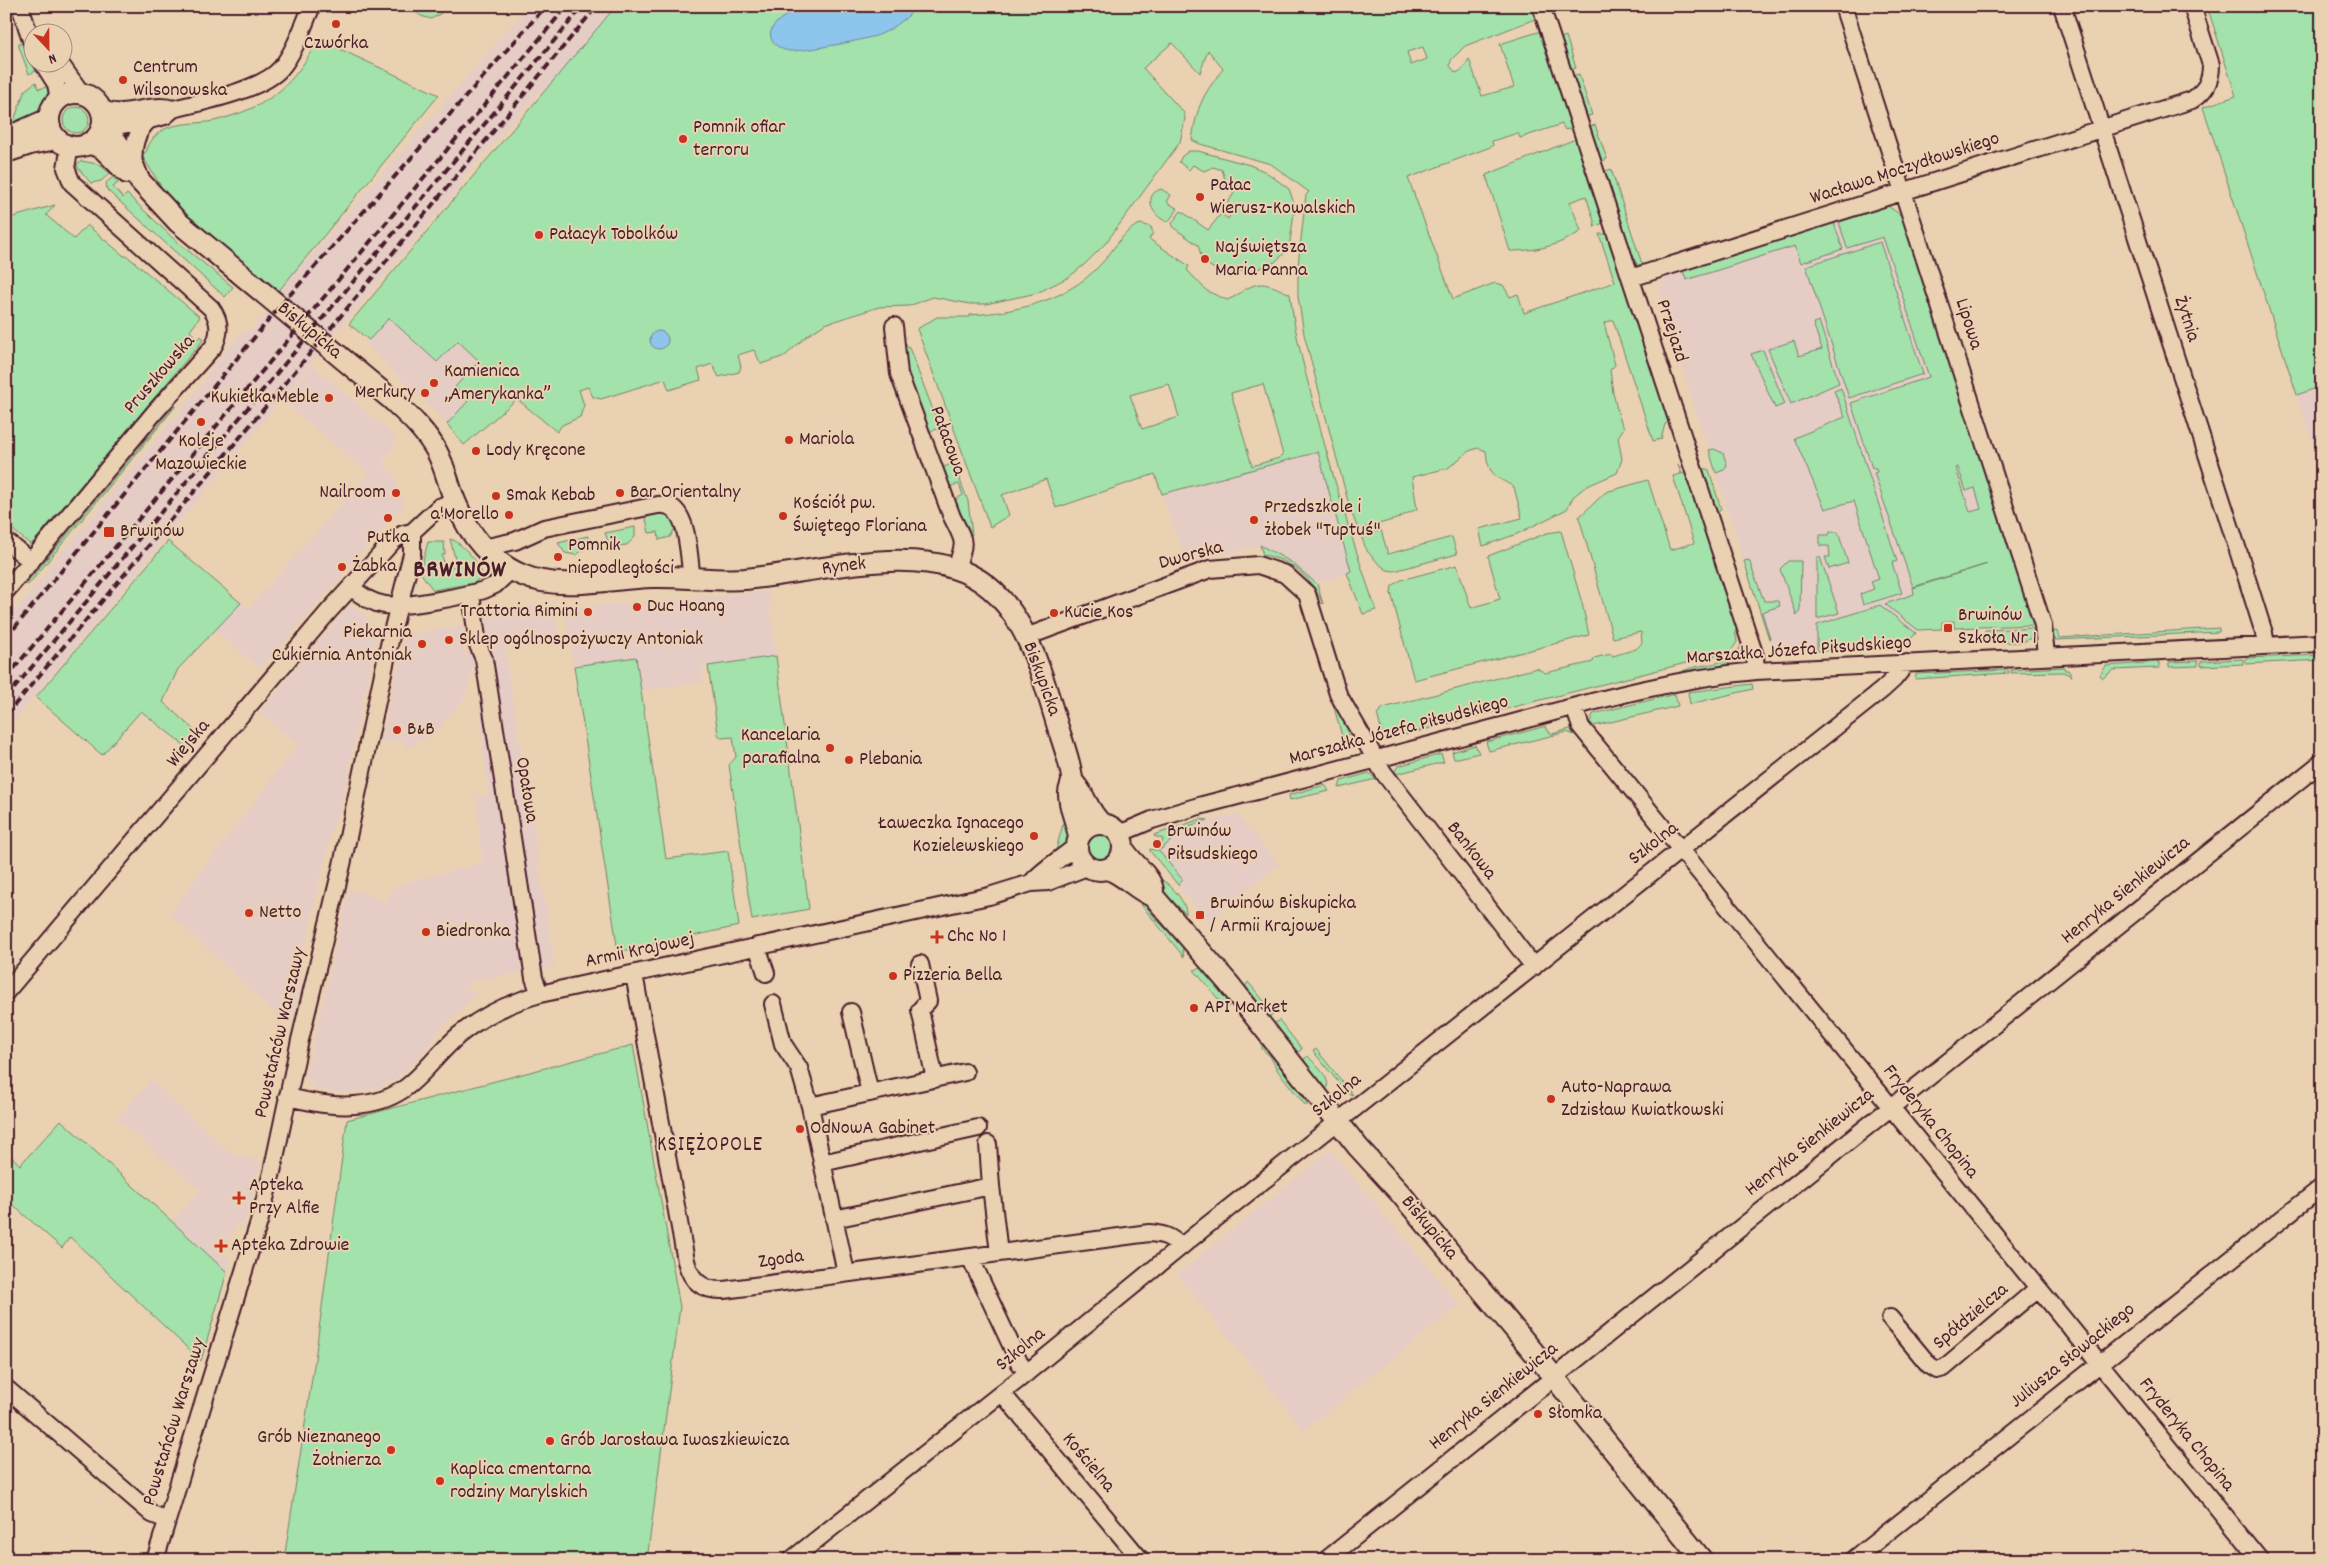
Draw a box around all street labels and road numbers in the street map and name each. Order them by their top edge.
street label: Wacława Moczydłowskiego [1807,125,2003,213]
street label: Żytnia [2165,292,2207,346]
street label: Lipowa [1947,295,1990,354]
street label: Biskupicka [271,296,348,367]
street label: Przejazd [1648,296,1694,366]
street label: Pruszkowska [118,329,203,421]
street label: Pałacowa [922,402,973,480]
street label: Dworska [1156,534,1227,578]
street label: Rynek [820,550,868,584]
street label: Marszałka Józefa Piłsudskiego [1685,629,1913,673]
street label: Biskupicka [1015,638,1068,720]
street label: Marszałka Józefa Piłsudskiego [1286,688,1512,774]
street label: Wiejska [161,713,218,774]
street label: Opałowa [507,755,545,826]
street label: Szkolna [1623,815,1686,873]
street label: Bankowa [1439,816,1503,887]
street label: Henryka Sienkiewicza [2056,830,2197,952]
street label: Armii Krajowej [583,926,697,976]
street label: Powstańców Warszawy [248,944,314,1121]
street label: Fryderyka Chopina [1875,1059,1985,1186]
street label: Szkolna [1306,1067,1368,1125]
street label: Henryka Sienkiewicza [1740,1082,1881,1204]
street label: Biskupicka [1394,1190,1465,1267]
street label: Zgoda [757,1243,806,1277]
street label: Spółdzielcza [1927,1277,2015,1357]
street label: Juliusza Słowackiego [2004,1297,2142,1415]
street label: Szkolna [990,1321,1052,1379]
street label: Powstańców Warszawy [136,1334,214,1509]
street label: Henryka Sienkiewicza [1424,1336,1565,1458]
street label: Fryderyka Chopina [2131,1372,2241,1499]
street label: Kościelna [1055,1427,1122,1500]

